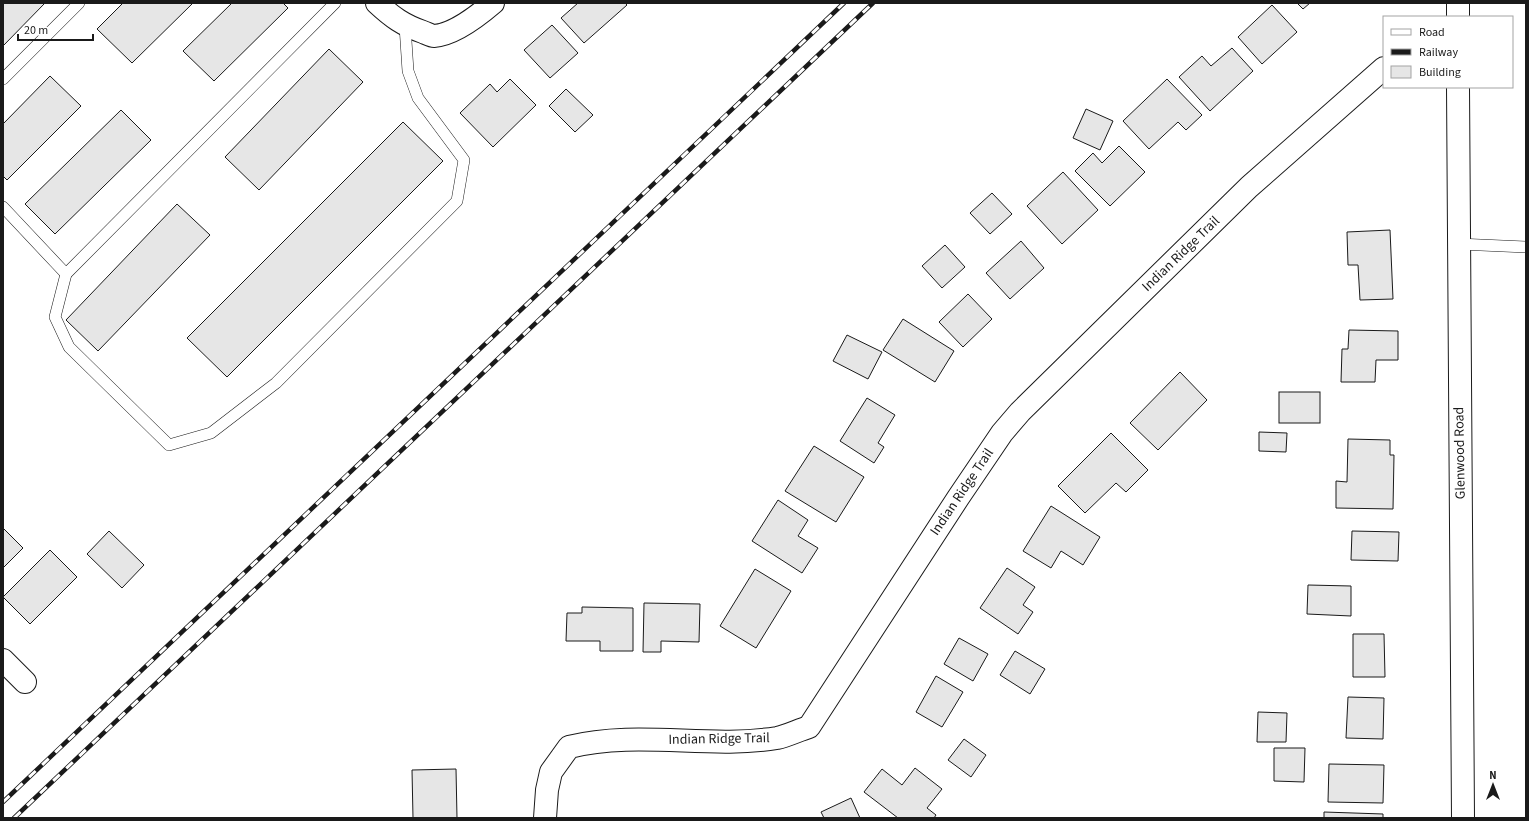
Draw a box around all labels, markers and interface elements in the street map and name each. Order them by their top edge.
scale bar [18,16,93,42]
legend [1383,16,1513,88]
text: 20 m [24,22,48,39]
text: Road [1419,24,1445,41]
text: Railway [1419,44,1458,61]
text: Building [1419,64,1461,81]
street label: Indian Ridge Trail [1138,211,1225,296]
street label: Glenwood Road [1449,407,1471,499]
street label: Indian Ridge Trail [925,444,999,540]
street label: Indian Ridge Trail [668,728,770,750]
north arrow [1473,765,1513,805]
text: N [1489,768,1497,783]

